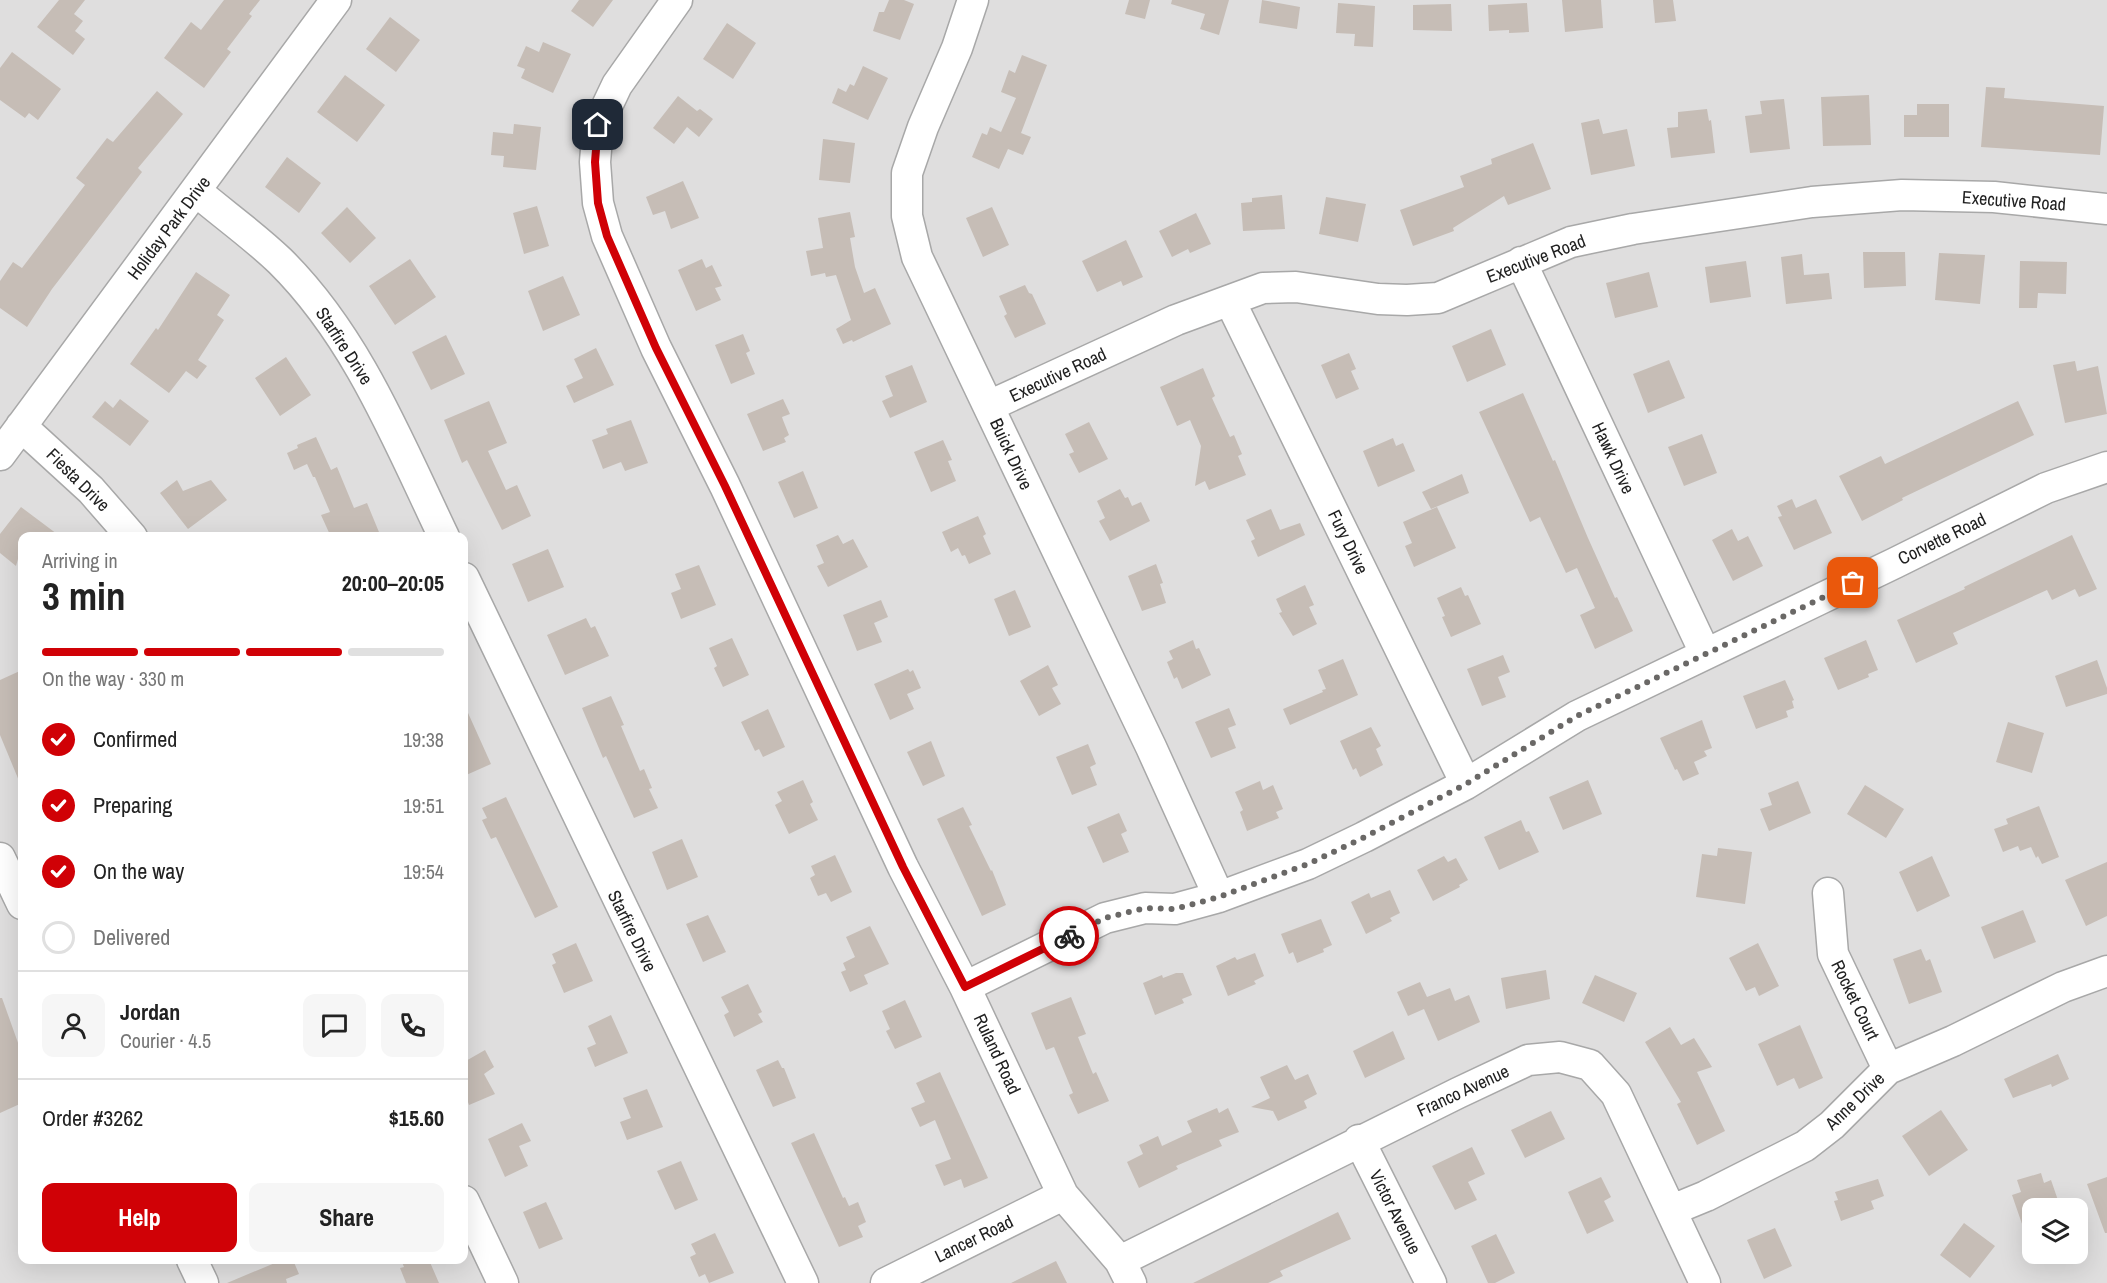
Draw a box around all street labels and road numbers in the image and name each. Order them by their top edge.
street label: Holiday Park Drive [121,171,216,285]
street label: Executive Road [1961,184,2067,217]
street label: Executive Road [1483,228,1589,289]
street label: Starfire Drive [310,302,379,389]
street label: Executive Road [1005,341,1110,408]
street label: Buick Drive [984,414,1039,494]
street label: Hawk Drive [1586,418,1641,498]
street label: Fiesta Drive [41,442,116,517]
street label: Fury Drive [1322,505,1375,578]
street label: Corvette Road [1894,506,1990,571]
street label: Starfire Drive [602,886,663,976]
street label: Rocket Court [1825,956,1886,1044]
street label: Ruland Road [968,1009,1027,1098]
street label: Franco Avenue [1413,1058,1513,1123]
street label: Anne Drive [1819,1066,1890,1136]
street label: Victor Avenue [1364,1165,1427,1258]
street label: Lancer Road [930,1209,1017,1268]

